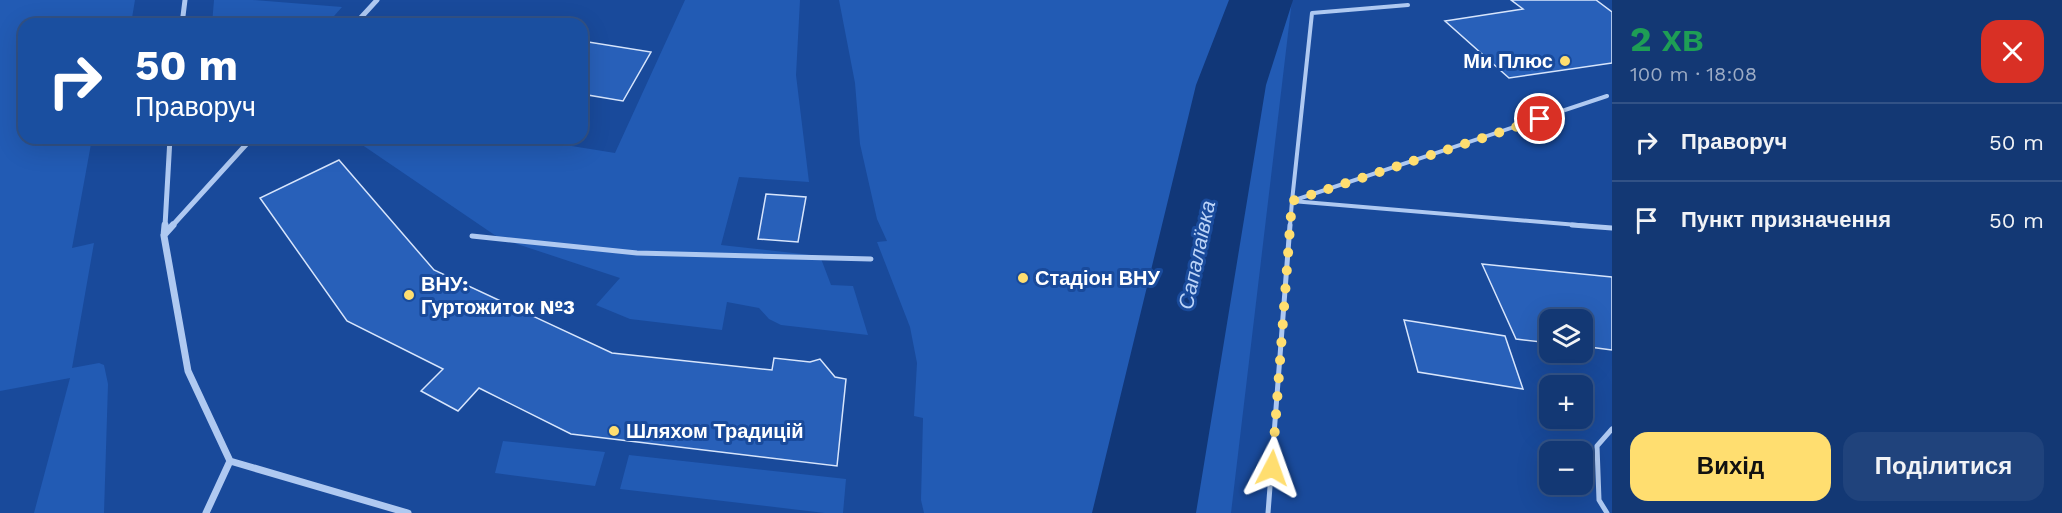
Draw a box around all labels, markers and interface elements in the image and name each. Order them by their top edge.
text: 2 хв [1630,18,1704,60]
button: close [1981,20,2044,83]
text: 50 m [135,41,238,90]
icon: right [36,42,114,120]
place label: Ми Плюс [1463,49,1553,73]
marker: Ми Плюс [1558,54,1572,68]
text: 100 m · 18:08 [1630,62,1757,86]
text: Праворуч [135,91,256,123]
pin [1514,93,1565,144]
icon: arrive [1523,102,1556,135]
icon: right [1630,126,1663,159]
text: Праворуч [1681,129,1787,154]
text: 50 m [1989,130,2044,155]
water label: Сапалаївка [1173,198,1220,312]
icon: arrive [1630,204,1663,237]
text: Пункт призначення [1681,207,1891,232]
text: 50 m [1989,208,2044,233]
place label: Стадіон ВНУ [1035,266,1161,290]
marker: Стадіон ВНУ [1016,271,1030,285]
place label: ВНУ: Гуртожиток №3 [421,272,575,319]
marker: ВНУ: Гуртожиток №3 [402,288,416,302]
map controls [1539,309,1593,495]
button: layers [1539,309,1593,363]
button: + [1539,375,1593,429]
place label: Шляхом Традицій [626,419,804,443]
marker: Шляхом Традицій [607,424,621,438]
button: Вихід [1630,432,1831,501]
button: Поділитися [1843,432,2044,501]
position arrow [1240,436,1304,500]
button: − [1539,441,1593,495]

